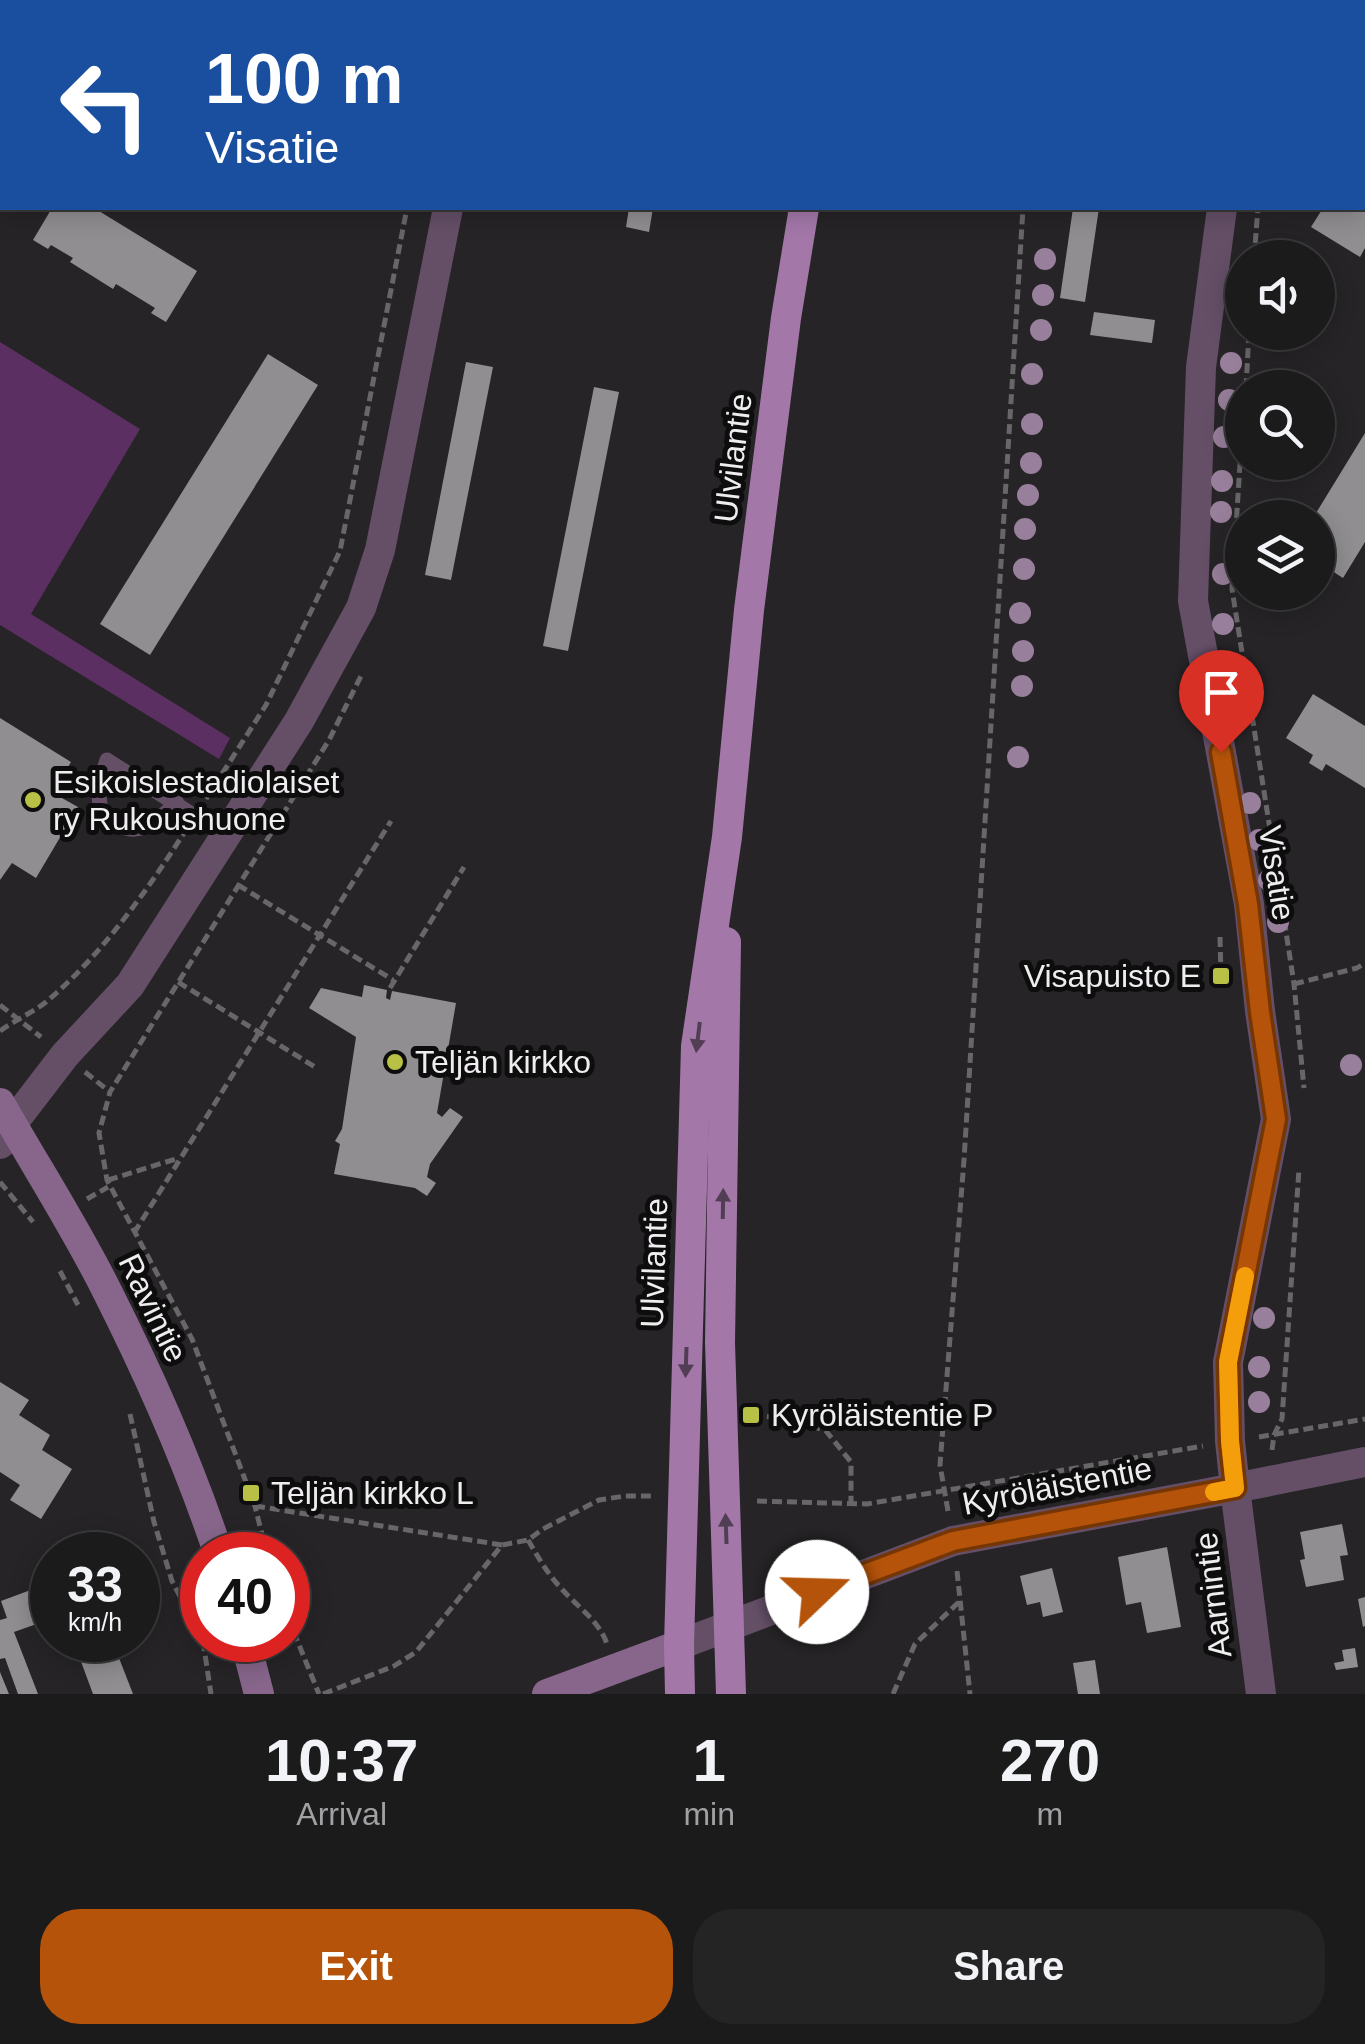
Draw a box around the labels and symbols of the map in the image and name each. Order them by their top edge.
street label: Ulvilantie [707,391,759,525]
pin [1179,650,1264,753]
place label: Esikoislestadiolaiset ry Rukoushuone [53,764,339,837]
marker: Esikoislestadiolaiset ry Rukoushuone [22,789,44,811]
street label: Visatie [1252,823,1302,923]
place label: Visapuisto E [1024,958,1201,994]
marker: Visapuisto E [1210,965,1232,987]
one-way arrow [690,1022,706,1054]
place label: Teljän kirkko [415,1044,591,1080]
marker: Teljän kirkko [384,1051,406,1073]
one-way arrow [715,1188,731,1220]
street label: Ulvilantie [634,1197,674,1329]
street label: Ravintie [111,1248,195,1368]
one-way arrow [677,1346,693,1378]
place label: Kyröläistentie P [771,1397,993,1433]
marker: Kyröläistentie P [740,1404,762,1426]
street label: Kyröläistentie [959,1450,1155,1522]
place label: Teljän kirkko L [271,1475,474,1511]
marker: Teljän kirkko L [240,1482,262,1504]
one-way arrow [718,1512,734,1544]
street label: Aarnintie [1187,1530,1239,1660]
speed limit sign: 40 [180,1532,310,1662]
position arrow [765,1540,869,1644]

